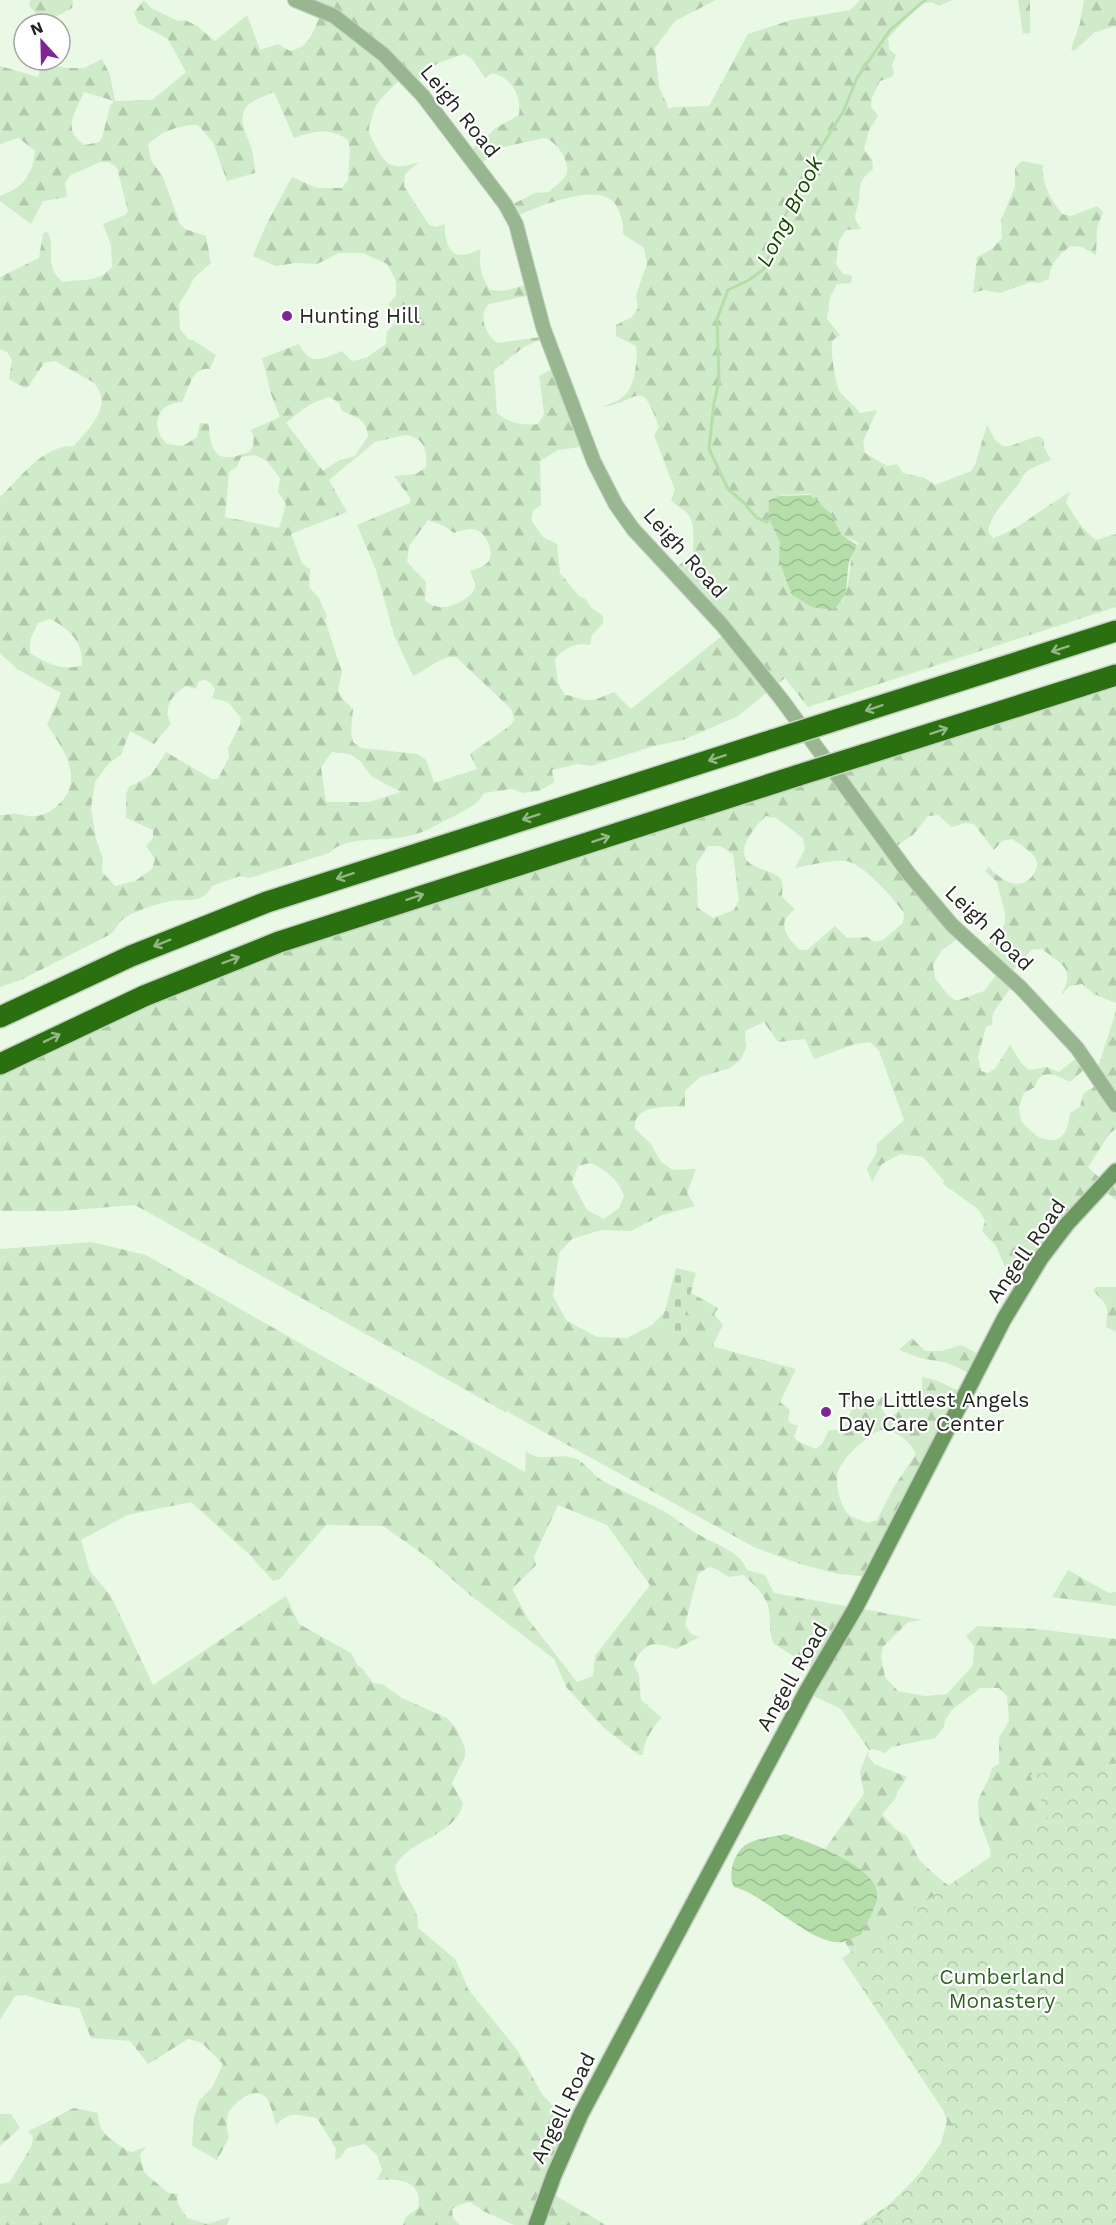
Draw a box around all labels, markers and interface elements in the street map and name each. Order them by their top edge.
north arrow [12,12,72,72]
text: N [28,18,46,40]
street label: Leigh Road [415,59,506,162]
water label: Long Brook [751,151,828,270]
place label: Hunting Hill [299,303,420,328]
marker: Hunting Hill [280,309,294,323]
street label: Leigh Road [638,502,732,603]
one-way arrow [1051,644,1070,655]
one-way arrow [865,703,884,714]
one-way arrow [929,725,948,736]
one-way arrow [708,753,727,764]
one-way arrow [522,812,541,823]
one-way arrow [591,832,610,843]
one-way arrow [336,871,355,882]
street label: Leigh Road [940,880,1039,976]
one-way arrow [405,891,424,902]
one-way arrow [153,938,172,949]
one-way arrow [221,954,240,965]
one-way arrow [43,1032,61,1044]
street label: Angell Road [981,1194,1070,1307]
place label: The Littlest Angels Day Care Center [838,1387,1029,1436]
marker: The Littlest Angels Day Care Center [819,1405,833,1419]
street label: Angell Road [751,1618,833,1735]
park label: Cumberland Monastery [939,1964,1065,2013]
street label: Angell Road [525,2048,600,2167]

